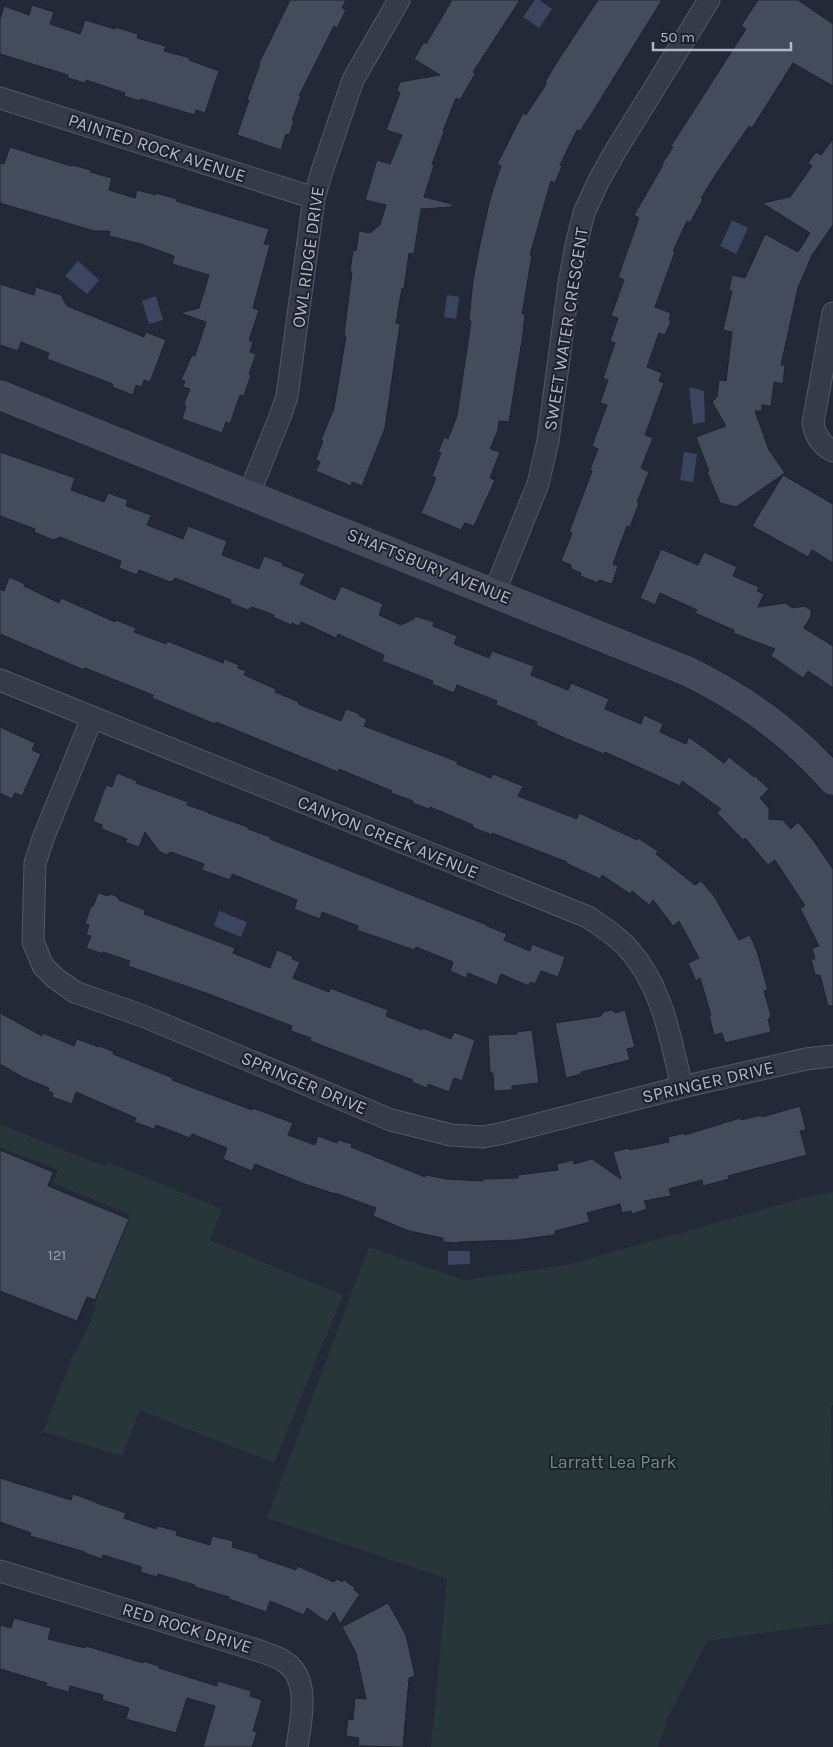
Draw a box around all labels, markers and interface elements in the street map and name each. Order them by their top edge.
scale bar [653,20,790,52]
text: 50 m [660,28,695,46]
street label: PAINTED ROCK AVENUE [65,109,249,187]
street label: OWL RIDGE DRIVE [287,185,329,329]
street label: SWEET WATER CRESCENT [539,226,593,432]
street label: SHAFTSBURY AVENUE [344,523,514,609]
street label: CANYON CREEK AVENUE [294,791,482,883]
street label: SPRINGER DRIVE [238,1047,370,1119]
street label: SPRINGER DRIVE [640,1056,776,1108]
house number: 121 [48,1246,66,1264]
park label: Larratt Lea Park [549,1451,677,1473]
street label: RED ROCK DRIVE [120,1598,254,1658]

